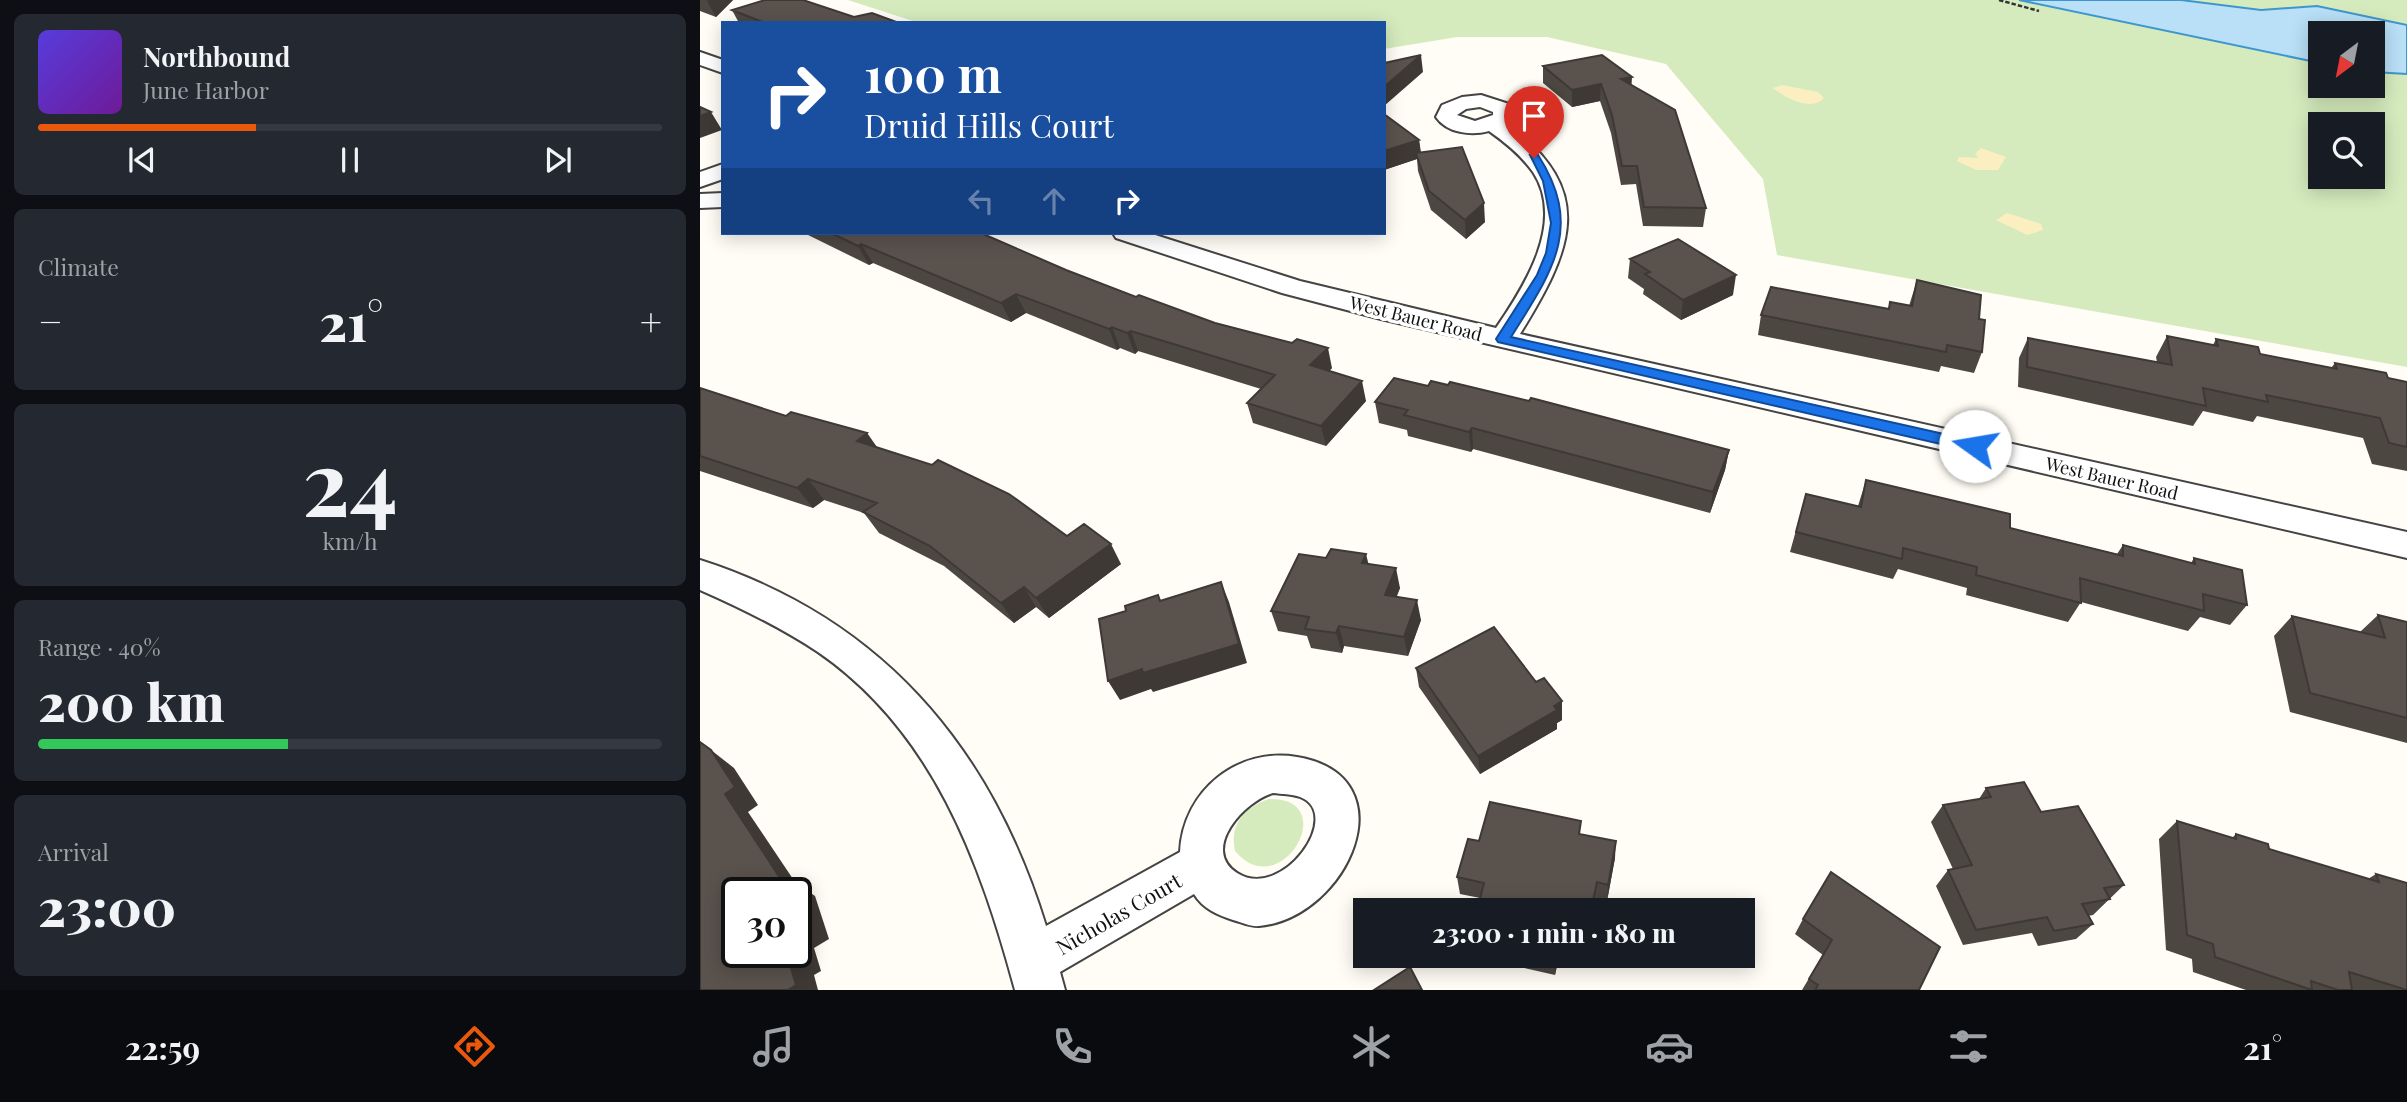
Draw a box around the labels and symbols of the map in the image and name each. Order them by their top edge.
north arrow [2308,21,2385,98]
pin [1504,86,1564,158]
street label: West Bauer Road [1346,290,1485,346]
position arrow [1938,409,2012,483]
street label: West Bauer Road [2042,451,2181,505]
street label: Nicholas Court [1050,865,1186,960]
speed limit sign: 30 [721,877,812,968]

